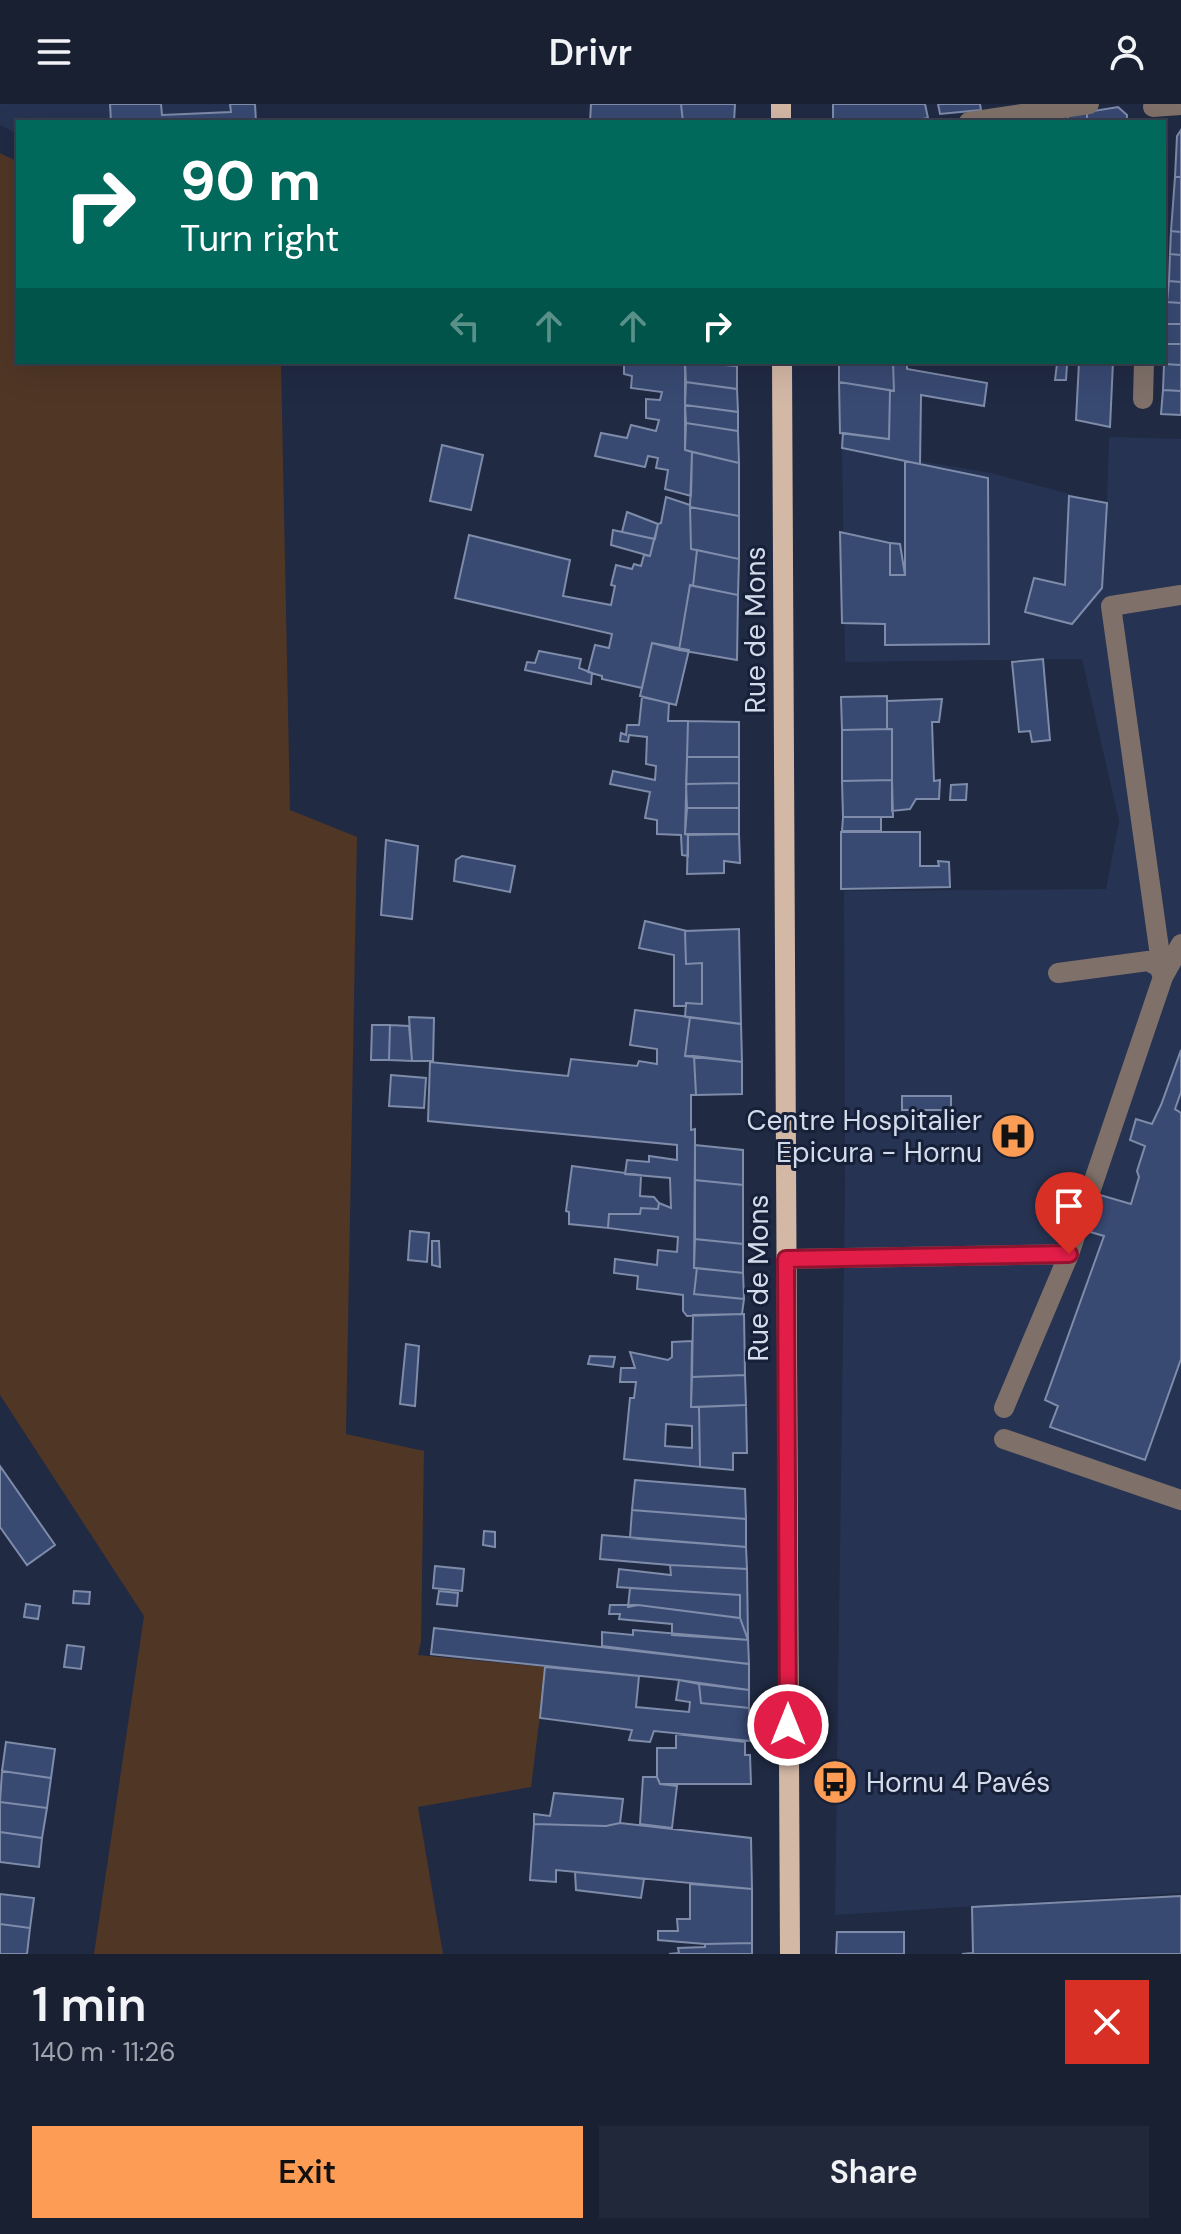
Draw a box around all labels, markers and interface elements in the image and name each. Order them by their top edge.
text: Drivr [549,29,632,76]
icon: menu [32,30,76,74]
icon: person [1105,30,1149,74]
text: 90 m [180,144,321,217]
icon: right [48,152,152,256]
text: Turn right [180,215,339,262]
icon: left [443,304,487,348]
icon: ahead [527,304,571,348]
icon: ahead [611,304,655,348]
icon: right [695,304,739,348]
street label: Rue de Mons [737,546,774,714]
place label: Centre Hospitalier Epicura - Hornu [746,1102,982,1171]
hospital icon: Centre Hospitalier Epicura - Hornu [989,1112,1037,1160]
pin [1035,1172,1103,1254]
icon: arrive [1047,1184,1091,1228]
street label: Rue de Mons [740,1194,777,1362]
position arrow [746,1683,830,1767]
bus stop icon: Hornu 4 Pavés [811,1758,859,1806]
place label: Hornu 4 Pavés [866,1764,1050,1801]
text: 1 min [32,1973,147,2036]
button: close [1065,1980,1149,2064]
text: 140 m · 11:26 [32,2035,176,2069]
button: Exit [32,2126,583,2218]
button: Share [599,2126,1149,2218]

